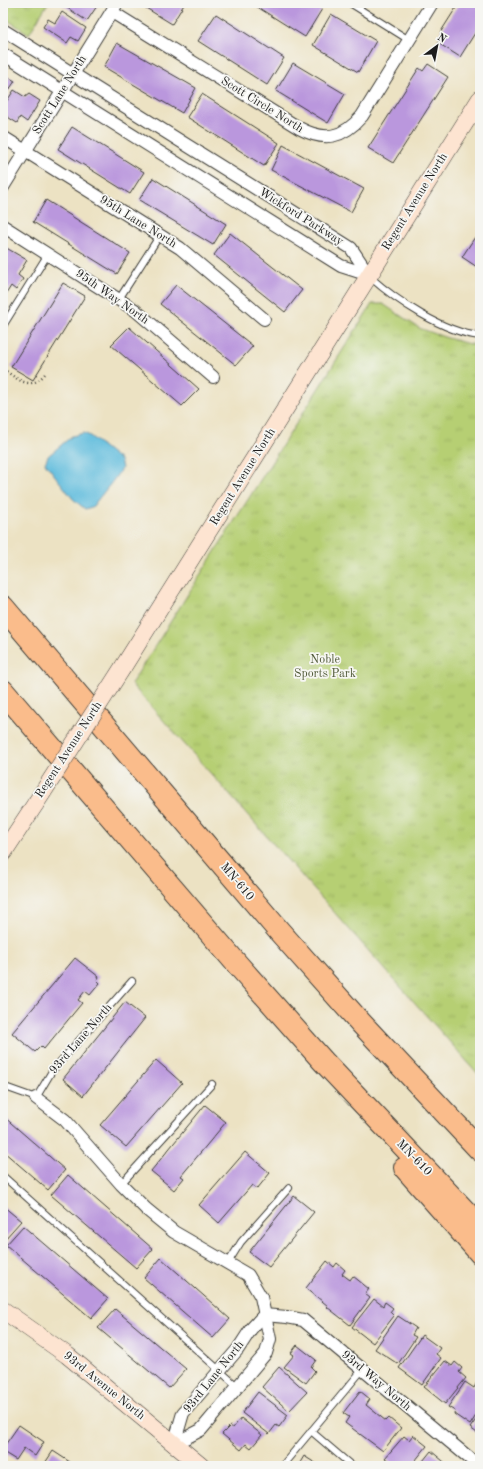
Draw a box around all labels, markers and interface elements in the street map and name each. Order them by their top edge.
north arrow [417,26,457,66]
text: N [435,32,448,46]
street label: Scott Lane North [31,53,89,137]
street label: Scott Circle North [219,75,306,135]
street label: Regent Avenue North [380,151,450,253]
street label: Wickford Parkway [257,186,346,248]
street label: 95th Lane North [97,193,179,251]
street label: 95th Way North [73,267,152,327]
street label: Regent Avenue North [208,426,278,528]
park label: Noble Sports Park [294,654,356,680]
street label: Regent Avenue North [33,699,105,800]
street label: MN-610 [218,861,256,903]
street label: 93rd Lane North [47,1001,115,1076]
street label: MN-610 [394,1138,434,1178]
street label: 93rd Lane North [181,1338,247,1415]
street label: 93rd Way North [339,1349,413,1414]
street label: 93rd Avenue North [61,1350,147,1423]

